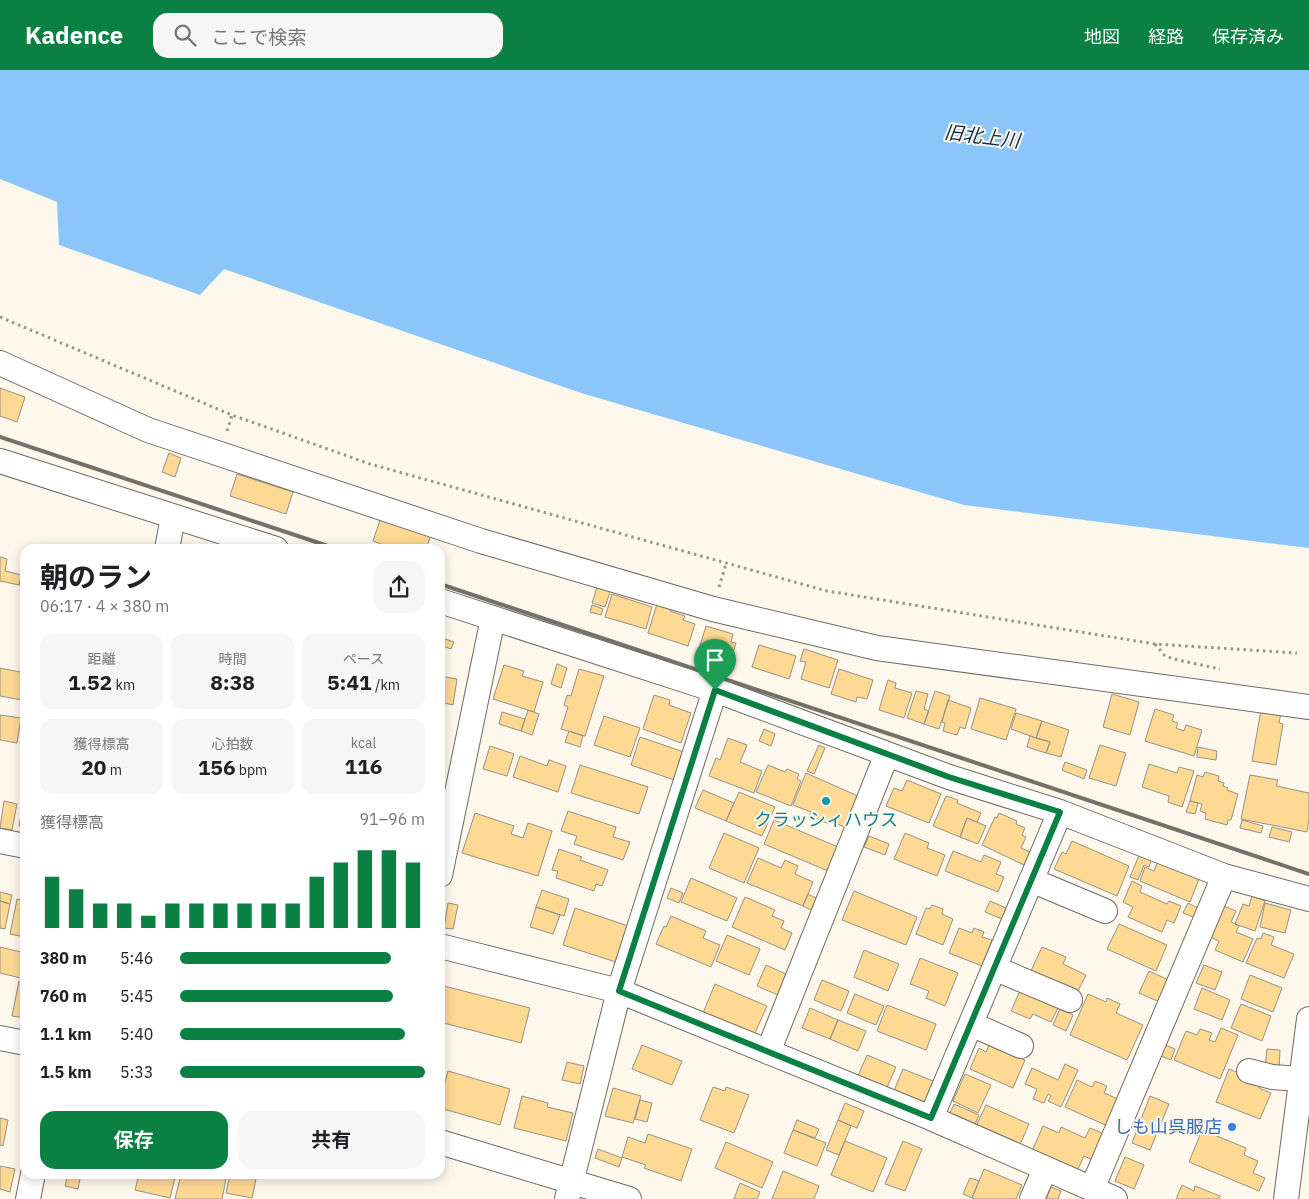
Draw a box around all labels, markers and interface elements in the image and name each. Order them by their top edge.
search box [153,13,503,58]
text: Kadence [25,19,123,51]
icon: search [171,21,199,49]
text: ここで検索 [211,25,306,49]
text: 地図 [1084,25,1120,48]
text: 経路 [1148,25,1184,48]
text: 保存済み [1212,25,1284,48]
water label: 旧北上川 [943,119,1023,153]
text: 朝のラン [40,558,152,595]
button: share [373,561,425,613]
text: 06:17 · 4 × 380 m [40,596,169,616]
pin [694,639,736,690]
icon: arrive [701,646,729,674]
text: 距離 [88,650,116,668]
text: 時間 [219,650,247,668]
text: ペース [343,650,384,668]
text: 1.52 [68,668,112,696]
text: 8:38 [210,668,255,696]
text: 5:41 [327,668,372,696]
text: km [112,676,135,694]
text: /km [372,676,400,694]
text: kcal [351,734,376,752]
text: 獲得標高 [74,735,130,753]
text: 心拍数 [212,735,254,753]
text: 116 [345,752,382,780]
text: 20 [81,753,106,781]
text: 156 [198,753,236,781]
text: m [106,761,122,779]
text: bpm [236,761,267,779]
marker: クラッシィハウス [820,795,832,807]
place label: クラッシィハウス [754,808,898,831]
text: 91–96 m [359,809,425,829]
text: 獲得標高 [40,812,104,832]
text: 380 m [40,948,87,968]
text: 5:46 [120,948,153,968]
text: 760 m [40,986,87,1006]
text: 5:45 [120,986,153,1006]
text: 1.1 km [40,1024,91,1044]
text: 5:40 [120,1024,153,1044]
text: 1.5 km [40,1062,91,1082]
text: 5:33 [120,1062,153,1082]
button: 保存 [40,1111,228,1169]
button: 共有 [238,1111,425,1169]
place label: しも山呉服店 [1114,1115,1222,1138]
marker: しも山呉服店 [1226,1121,1238,1133]

